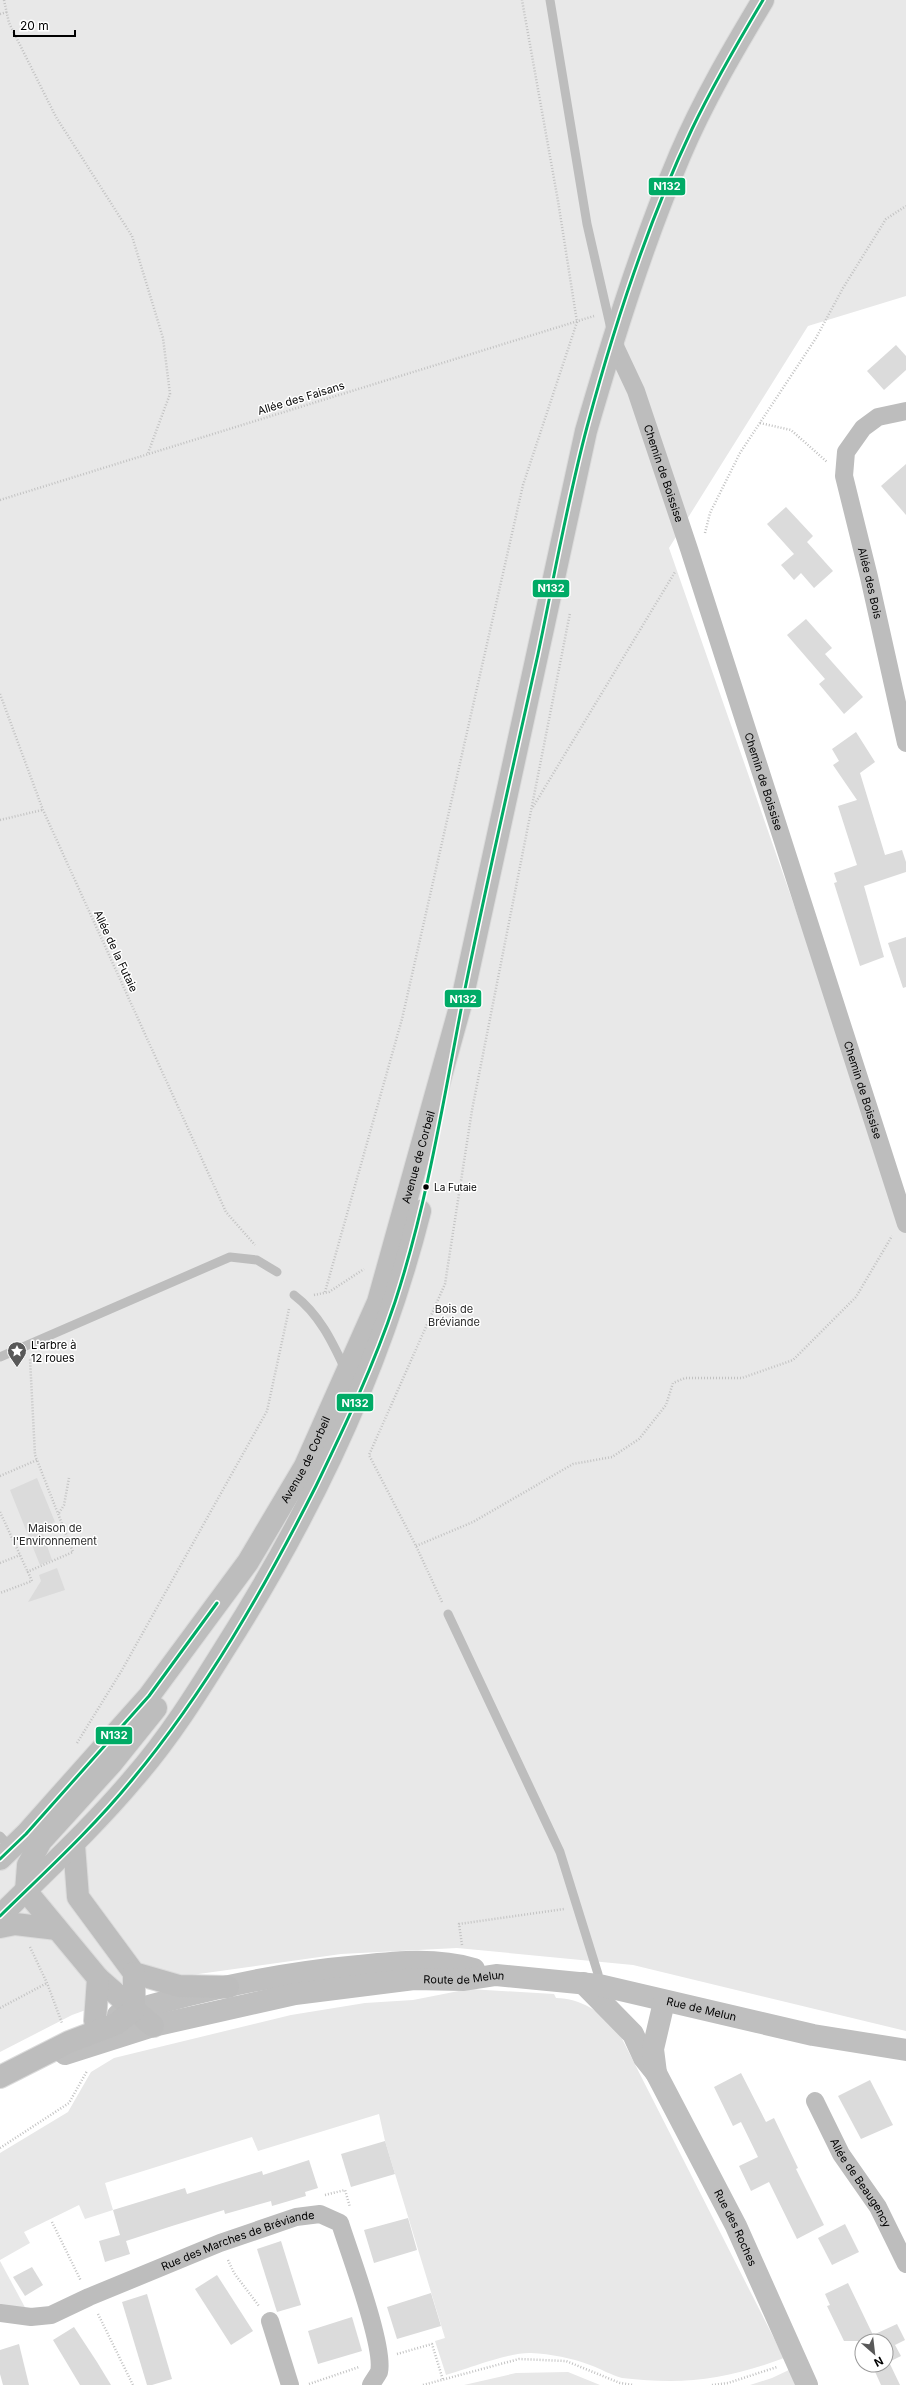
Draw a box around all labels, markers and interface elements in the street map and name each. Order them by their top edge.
scale bar [14,12,75,38]
text: 20 m [20,18,49,33]
line badge: N132 [648,177,686,196]
text: N132 [653,179,681,193]
street label: Allée des Faisans [256,378,346,418]
street label: Chemin de Boissise [641,423,687,524]
street label: Allée des Bois [855,546,885,621]
line badge: N132 [532,579,570,598]
text: N132 [537,581,565,595]
street label: Chemin de Boissise [741,731,786,832]
street label: Allée de la Futaie [91,908,141,994]
line badge: N132 [444,989,482,1008]
text: N132 [449,992,477,1006]
street label: Chemin de Boissise [841,1039,885,1141]
street label: Avenue de Corbeil [399,1109,438,1205]
place label: La Futaie [434,1181,477,1193]
marker: La Futaie [421,1182,431,1192]
park label: Bois de Bréviande [428,1302,480,1329]
place label: L'arbre à 12 roues [31,1338,76,1365]
place icon: L'arbre à 12 roues [6,1340,28,1368]
line badge: N132 [336,1393,374,1412]
text: N132 [341,1396,369,1410]
street label: Avenue de Corbeil [278,1414,333,1506]
park label: Maison de l'Environnement [13,1521,97,1548]
line badge: N132 [95,1726,133,1745]
text: N132 [100,1728,128,1742]
street label: Route de Melun [423,1968,505,1987]
street label: Rue de Melun [665,1994,738,2024]
street label: Allée de Beaugency [827,2136,894,2230]
street label: Rue des Roches [711,2187,760,2268]
street label: Rue des Marches de Bréviande [159,2208,315,2273]
north arrow [854,2333,894,2373]
text: N [872,2354,886,2370]

